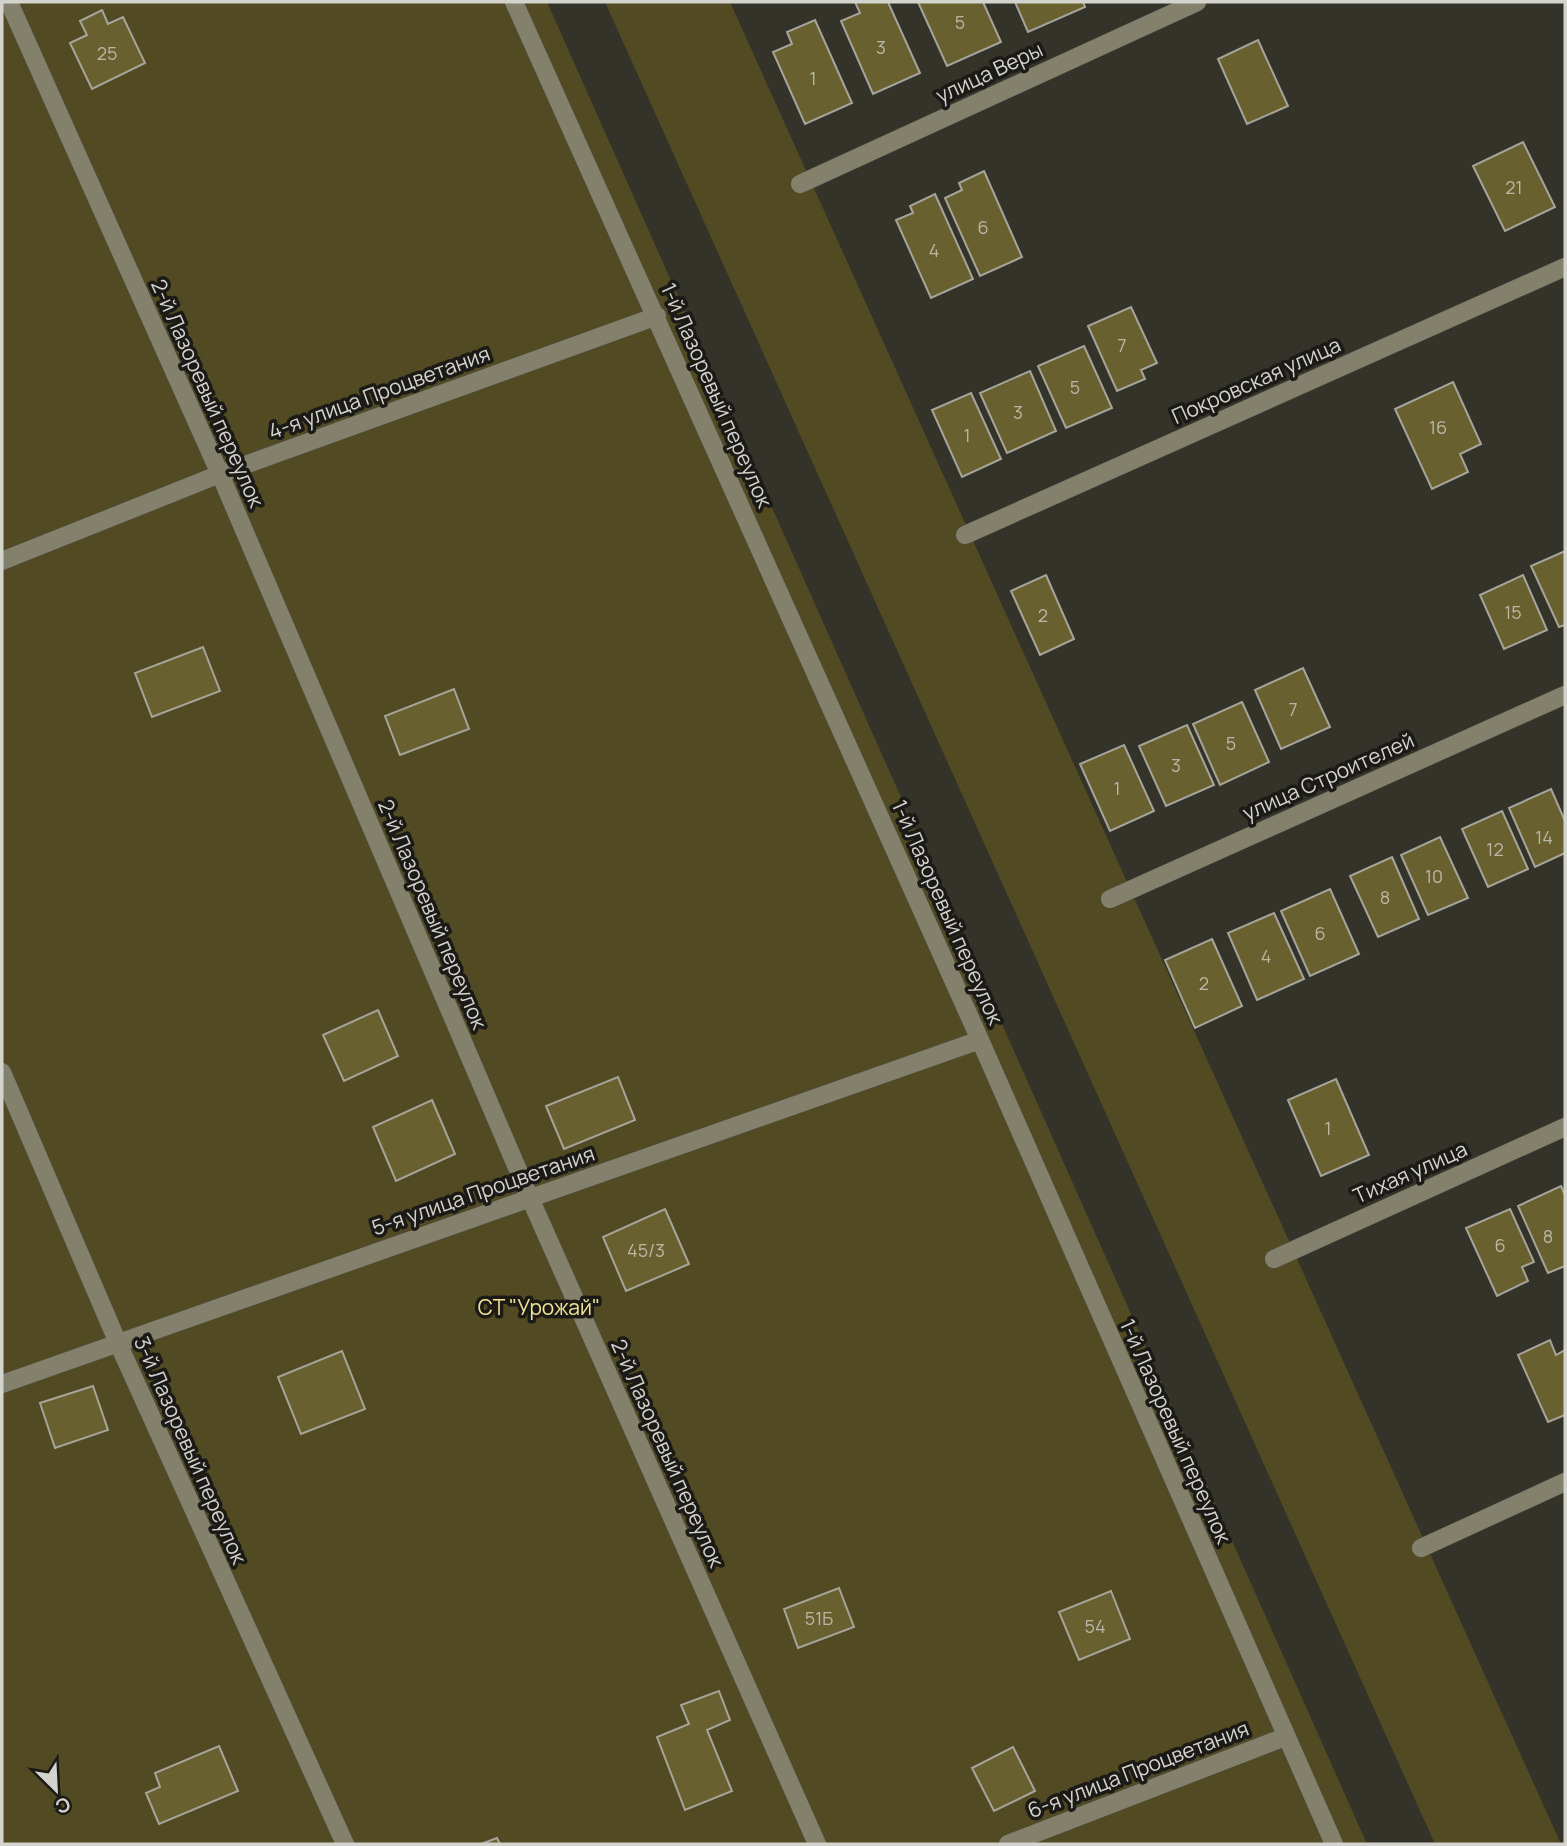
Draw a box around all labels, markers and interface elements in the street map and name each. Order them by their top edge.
house number: 5 [955,10,965,34]
house number: 3 [876,35,886,59]
street label: улица Веры [931,35,1047,109]
house number: 25 [97,41,117,65]
house number: 1 [809,66,817,90]
house number: 21 [1505,175,1523,199]
house number: 6 [977,215,989,239]
house number: 4 [929,238,939,262]
street label: 2-й Лазоревый переулок [145,275,271,512]
street label: 1-й Лазоревый переулок [655,278,779,512]
street label: Покровская улица [1167,330,1345,430]
house number: 7 [1117,333,1127,357]
street label: 4-я улица Процветания [264,339,494,445]
house number: 5 [1070,375,1080,399]
house number: 3 [1013,400,1023,424]
house number: 16 [1429,415,1447,439]
house number: 1 [963,423,971,447]
house number: 15 [1504,600,1522,624]
house number: 2 [1038,603,1048,627]
house number: 7 [1288,697,1298,721]
street label: улица Строителей [1238,726,1418,826]
house number: 5 [1226,731,1236,755]
house number: 3 [1171,753,1181,777]
house number: 1 [1113,776,1121,800]
street label: 2-й Лазоревый переулок [372,795,494,1034]
street label: 1-й Лазоревый переулок [886,795,1010,1029]
house number: 14 [1535,825,1553,849]
house number: 12 [1486,837,1504,861]
house number: 10 [1425,864,1443,888]
house number: 8 [1380,885,1390,909]
house number: 6 [1314,921,1326,945]
house number: 4 [1261,944,1271,968]
house number: 2 [1199,971,1209,995]
house number: 1 [1324,1116,1332,1140]
street label: Тихая улица [1349,1134,1471,1210]
street label: 5-я улица Процветания [368,1139,598,1241]
house number: 8 [1543,1224,1553,1248]
house number: 6 [1494,1233,1506,1257]
house number: 45/3 [627,1238,665,1262]
park label: СТ "Урожай" [478,1293,600,1321]
street label: 1-й Лазоревый переулок [1114,1314,1238,1548]
street label: 3-й Лазоревый переулок [128,1332,254,1569]
street label: 2-й Лазоревый переулок [605,1335,731,1572]
house number: 51Б [805,1606,833,1630]
house number: 54 [1084,1614,1106,1638]
street label: 6-я улица Процветания [1023,1714,1253,1824]
north arrow [21,1755,91,1825]
text: С [51,1791,75,1820]

